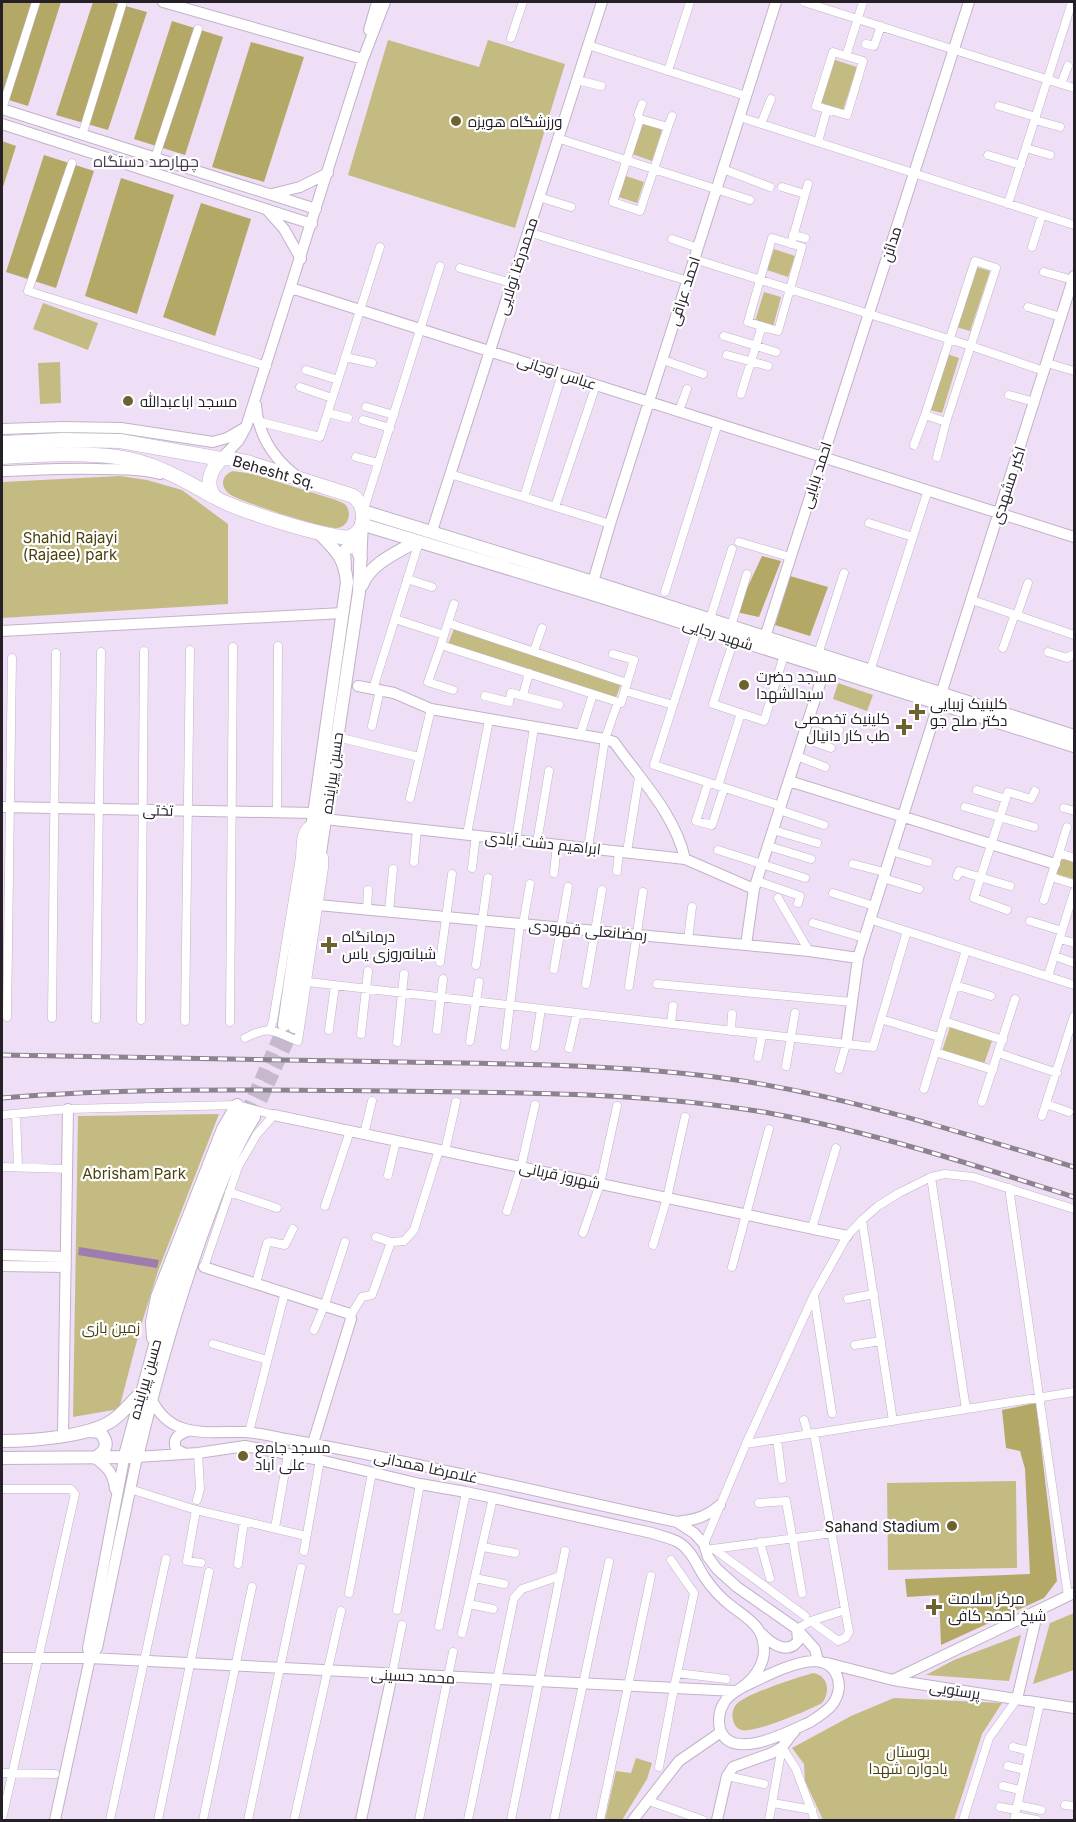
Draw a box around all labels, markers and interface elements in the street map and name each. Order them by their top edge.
place label: ورزشگاه هویزه [468,112,562,131]
marker: ورزشگاه هویزه [449,114,463,128]
district label: چهارصد دستگاه [93,151,199,173]
street label: محمدرضا تولایی [492,215,543,317]
street label: مدائن [876,224,907,264]
street label: احمد عراقی [664,254,705,328]
street label: عباس اوجانی [515,350,599,395]
place label: مسجد اباعبدالله [140,392,237,411]
marker: مسجد اباعبدالله [121,394,135,408]
street label: احمد بابایی [796,439,837,511]
street label: اکبر مشهدی [987,444,1030,526]
street label: Behesht Sq. [230,451,318,493]
park label: Shahid Rajayi (Rajaee) park [23,528,118,564]
street label: شهید رجایی [680,614,756,655]
place label: مسجد حضرت سیدالشهدا [756,667,837,704]
marker: مسجد حضرت سیدالشهدا [737,678,751,692]
place label: کلینیک زیبایی دکتر صلح جو [930,694,1008,732]
marker: کلینیک زیبایی دکتر صلح جو [908,703,926,721]
place label: کلینیک تخصصی طب کار دانیال [794,709,890,745]
marker: کلینیک تخصصی طب کار دانیال [895,718,913,736]
street label: حسین پیراینده [317,731,348,815]
street label: تختی [142,800,174,821]
street label: ابراهیم دشت آبادی [484,827,602,860]
street label: رمضانعلی قهرودی [528,915,648,946]
place label: درمانگاه شبانه‌روزی یاس [342,927,436,964]
marker: درمانگاه شبانه‌روزی یاس [320,936,338,954]
street label: شهروز قربانی [517,1157,602,1194]
park label: Abrisham Park [82,1164,187,1183]
park label: زمین بازی [82,1318,140,1338]
street label: حسین پیراینده [124,1337,166,1422]
place label: مسجد جامع علی آباد [255,1438,331,1475]
street label: غلامرضا همدانی [372,1447,480,1488]
marker: مسجد جامع علی آباد [236,1449,250,1463]
place label: Sahand Stadium [825,1517,940,1536]
marker: Sahand Stadium [945,1519,959,1533]
place label: مرکز سلامت شیخ احمد کافی [948,1589,1046,1627]
marker: مرکز سلامت شیخ احمد کافی [925,1598,943,1616]
street label: محمد حسینی [370,1664,456,1689]
street label: پرستویی [928,1677,982,1704]
park label: بوستان یادواره شهدا [868,1742,948,1779]

